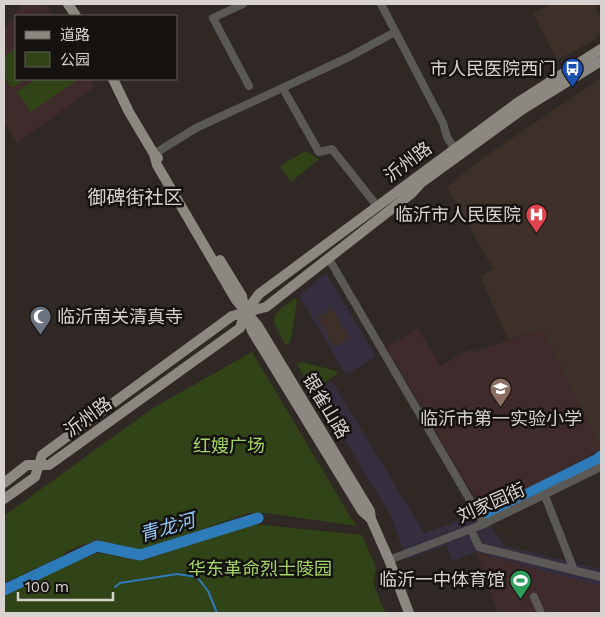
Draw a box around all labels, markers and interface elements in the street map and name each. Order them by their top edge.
legend [15,15,178,80]
text: 道路 [60,26,90,44]
text: 公园 [60,51,90,69]
bus stop icon: 市人民医院西门 [560,57,584,88]
place label: 市人民医院西门 [430,58,556,79]
street label: 沂州路 [380,137,436,186]
district label: 御碑街社区 [87,186,183,209]
hospital icon: 临沂市人民医院 [525,203,549,234]
place label: 临沂市人民医院 [395,204,521,225]
mosque icon: 临沂南关清真寺 [29,305,53,336]
place label: 临沂南关清真寺 [57,306,183,327]
street label: 银雀山路 [299,369,354,442]
school or university icon: 临沂市第一实验小学 [489,377,513,408]
street label: 沂州路 [60,392,116,441]
place label: 临沂市第一实验小学 [420,408,582,429]
park label: 红嫂广场 [193,435,265,456]
street label: 刘家园街 [454,478,528,527]
water label: 青龙河 [137,507,202,546]
park label: 华东革命烈士陵园 [188,558,332,579]
sports icon: 临沂一中体育馆 [509,568,533,599]
place label: 临沂一中体育馆 [379,569,505,590]
scale bar [18,570,112,602]
text: 100 m [25,578,69,596]

